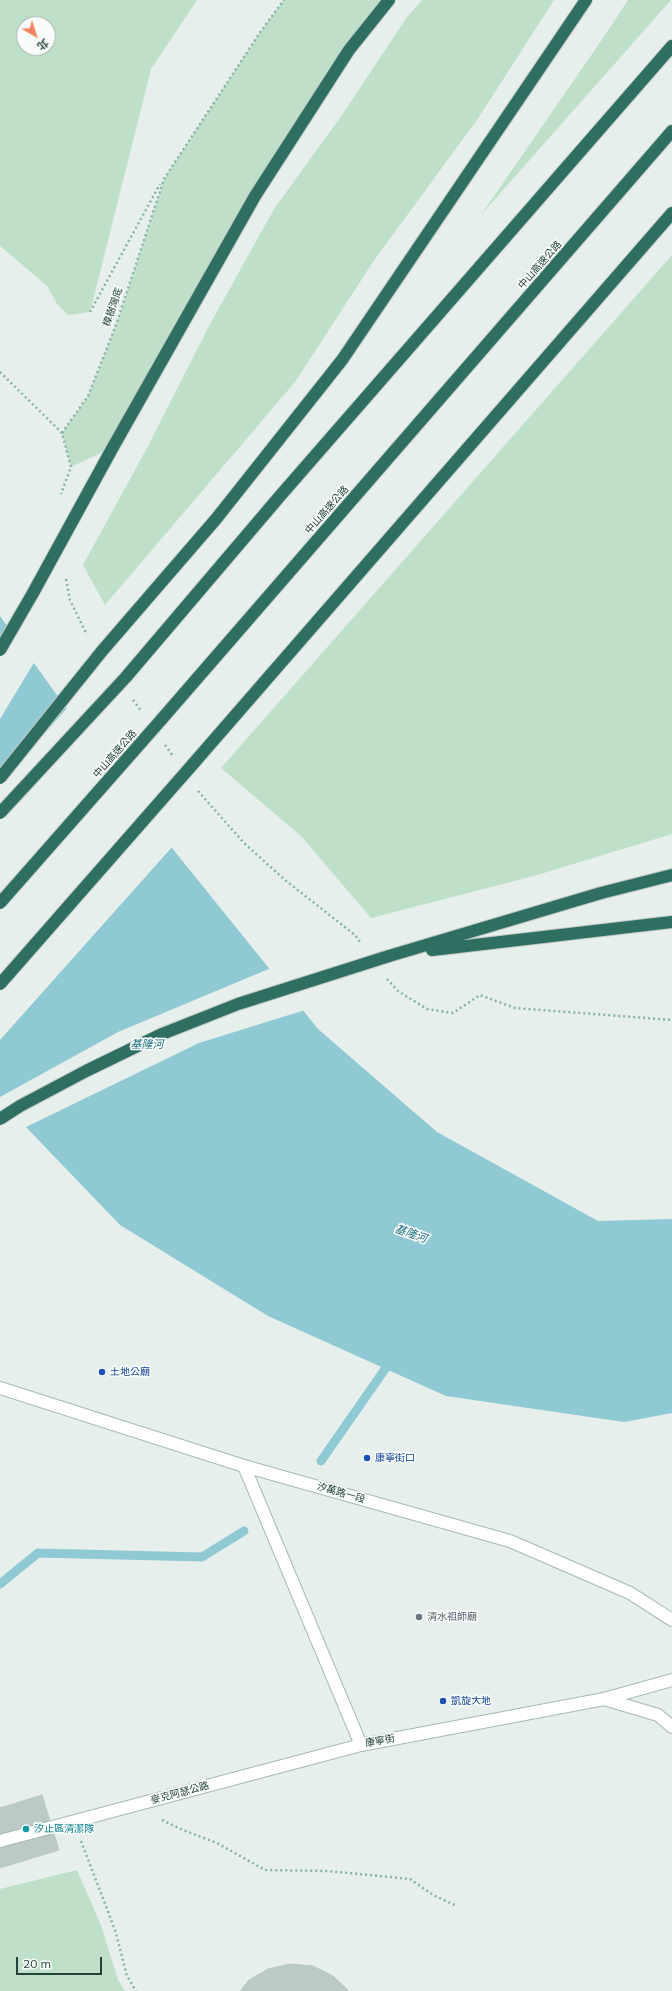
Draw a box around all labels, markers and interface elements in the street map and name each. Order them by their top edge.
north arrow [16,16,56,56]
text: 北 [34,36,52,53]
street label: 中山高速公路 [516,238,564,292]
street label: 樟樹灣底 [101,286,125,328]
street label: 中山高速公路 [303,483,351,537]
street label: 中山高速公路 [91,727,139,781]
water label: 基隆河 [131,1038,163,1052]
water label: 基隆河 [393,1222,429,1246]
place label: 土地公廟 [110,1366,150,1378]
marker: 土地公廟 [97,1367,107,1377]
place label: 康寧街口 [375,1452,415,1464]
marker: 康寧街口 [362,1453,372,1463]
street label: 汐萬路一段 [315,1480,367,1506]
place label: 清水祖師廟 [427,1611,477,1623]
marker: 清水祖師廟 [414,1612,424,1622]
place label: 凱旋大地 [451,1695,491,1707]
marker: 凱旋大地 [438,1696,448,1706]
street label: 康寧街 [364,1732,396,1750]
street label: 麥克阿瑟公路 [149,1779,211,1807]
place label: 汐止區清潔隊 [34,1823,94,1835]
marker: 汐止區清潔隊 [21,1824,31,1834]
scale bar [18,1949,104,1975]
text: 20 m [23,1956,51,1971]

